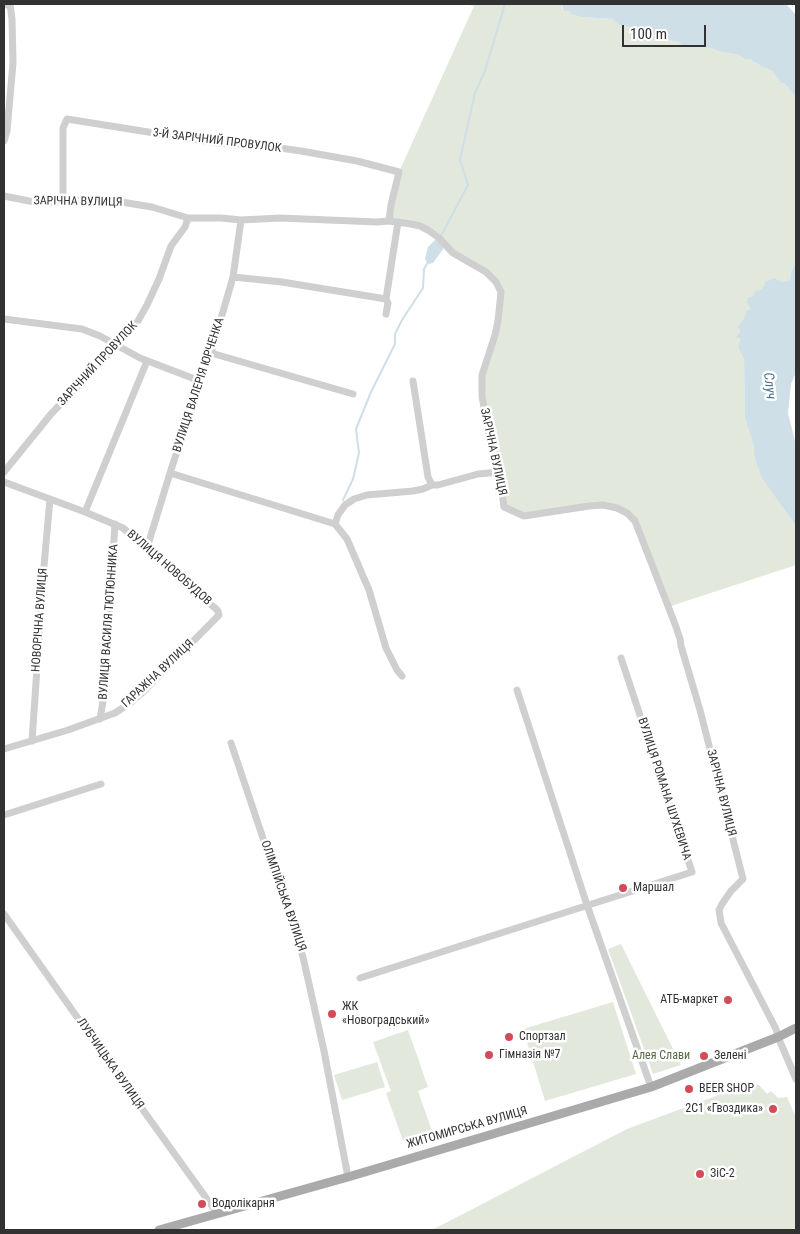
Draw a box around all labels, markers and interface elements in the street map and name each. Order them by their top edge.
scale bar [625,15,709,47]
text: 100 m [630,25,667,43]
street label: 3-Й ЗАРІЧНИЙ ПРОВУЛОК [152,126,282,156]
street label: ЗАРІЧНА ВУЛИЦЯ [33,194,123,210]
street label: ВУЛИЦЯ ВАЛЕРІЯ ЮРЧЕНКА [170,316,228,454]
street label: ЗАРІЧНИЙ ПРОВУЛОК [55,319,141,409]
water label: Случ [759,372,779,400]
street label: ЗАРІЧНА ВУЛИЦЯ [477,407,509,497]
street label: ВУЛИЦЯ НОВОБУДОВ [124,527,214,609]
street label: ВУЛИЦЯ ВАСИЛЯ ТЮТЮННИКА [96,544,122,700]
street label: НОВОРІЧНА ВУЛИЦЯ [29,567,51,673]
street label: ГАРАЖНА ВУЛИЦЯ [119,637,197,711]
street label: ВУЛИЦЯ РОМАНА ШУХЕВИЧА [634,716,694,862]
street label: ЗАРІЧНА ВУЛИЦЯ [703,748,739,838]
street label: ОЛІМПІЙСЬКА ВУЛИЦЯ [257,839,309,953]
place label: Маршал [633,881,674,895]
marker: Маршал [617,882,629,894]
place label: АТБ-маркет [660,993,718,1007]
marker: АТБ-маркет [722,994,734,1006]
place label: ЖК «Новоградський» [342,1000,429,1028]
marker: ЖК «Новоградський» [326,1008,338,1020]
street label: ЛУБЧИЦЬКА ВУЛИЦЯ [73,1016,147,1112]
place label: Спортзал [519,1030,566,1044]
marker: Спортзал [503,1031,515,1043]
place label: Гімназія №7 [499,1048,560,1062]
marker: Гімназія №7 [483,1049,495,1061]
park label: Алея Слави [632,1049,690,1063]
place label: Зелені [714,1049,746,1063]
marker: Зелені [698,1050,710,1062]
place label: BEER SHOP [699,1082,754,1096]
marker: BEER SHOP [683,1083,695,1095]
place label: 2С1 «Гвоздика» [685,1102,763,1116]
marker: 2С1 «Гвоздика» [767,1103,779,1115]
street label: ЖИТОМИРСЬКА ВУЛИЦЯ [405,1104,529,1152]
place label: ЗіС-2 [710,1167,735,1181]
marker: ЗіС-2 [694,1168,706,1180]
place label: Водолікарня [212,1197,275,1211]
marker: Водолікарня [196,1198,208,1210]

